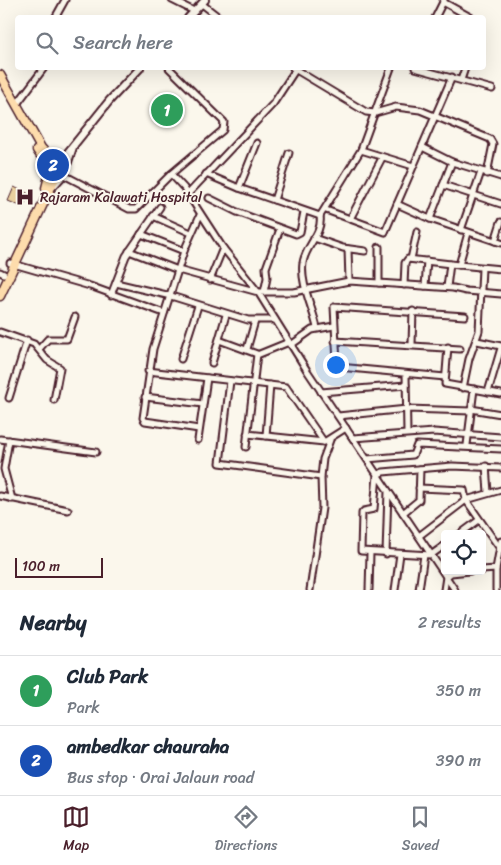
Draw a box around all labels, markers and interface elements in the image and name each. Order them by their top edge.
search box [15,15,486,70]
text: Search here [73,26,173,59]
icon: search [33,29,61,57]
pin: 1 [151,91,183,129]
pin: 2 [37,146,69,184]
place label: Rajaram Kalawati Hospital [40,185,203,210]
hospital icon: Rajaram Kalawati Hospital [14,186,36,208]
your location [323,352,349,378]
map controls [441,530,486,575]
button: locate [441,530,486,575]
text: 100 m [22,554,60,579]
scale bar [15,555,102,578]
text: Nearby [20,604,86,642]
text: 2 results [418,608,481,637]
text: Club Park [67,660,148,693]
text: 1 [33,676,39,705]
text: 350 m [436,676,481,705]
text: Park [67,693,100,722]
text: ambedkar chauraha [67,730,229,763]
text: 2 [31,746,41,775]
text: 390 m [436,746,481,775]
text: Bus stop · Orai Jalaun road [67,763,254,792]
tab: Map [62,803,90,858]
tab: Directions [215,803,277,858]
tab: Saved [402,803,439,858]

